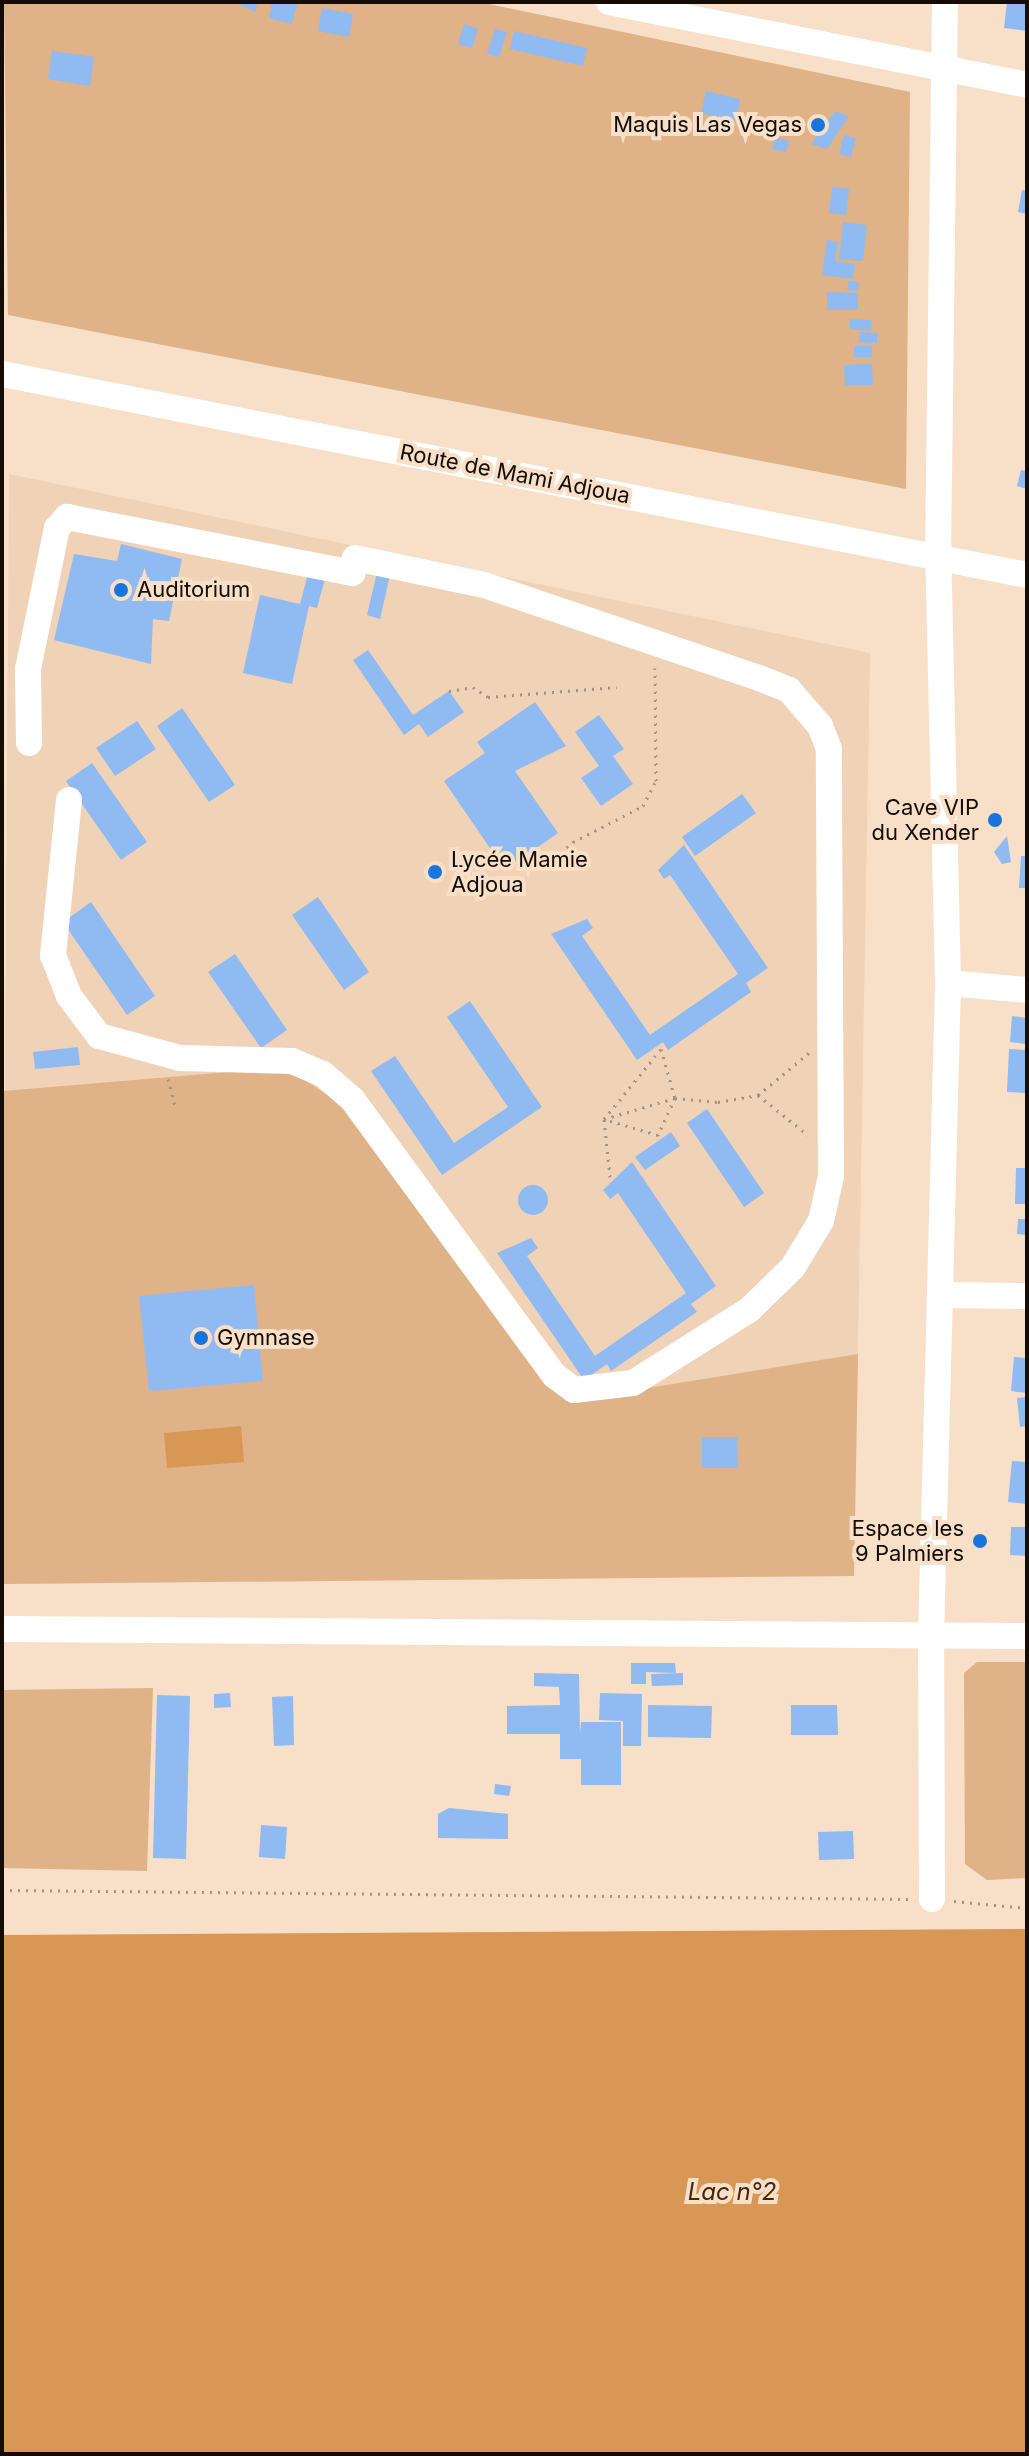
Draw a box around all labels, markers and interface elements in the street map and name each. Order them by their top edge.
place label: Maquis Las Vegas [613,112,802,138]
marker: Maquis Las Vegas [809,116,827,134]
street label: Route de Mami Adjoua [398,439,632,509]
place label: Auditorium [137,577,250,603]
marker: Auditorium [112,581,130,599]
place label: Cave VIP du Xender [872,794,979,846]
marker: Cave VIP du Xender [986,811,1004,829]
place label: Lycée Mamie Adjoua [451,846,588,898]
marker: Lycée Mamie Adjoua [426,863,444,881]
place label: Gymnase [217,1325,315,1351]
marker: Gymnase [192,1329,210,1347]
place label: Espace les 9 Palmiers [852,1515,964,1566]
marker: Espace les 9 Palmiers [971,1532,989,1550]
water label: Lac n°2 [688,2178,776,2206]

